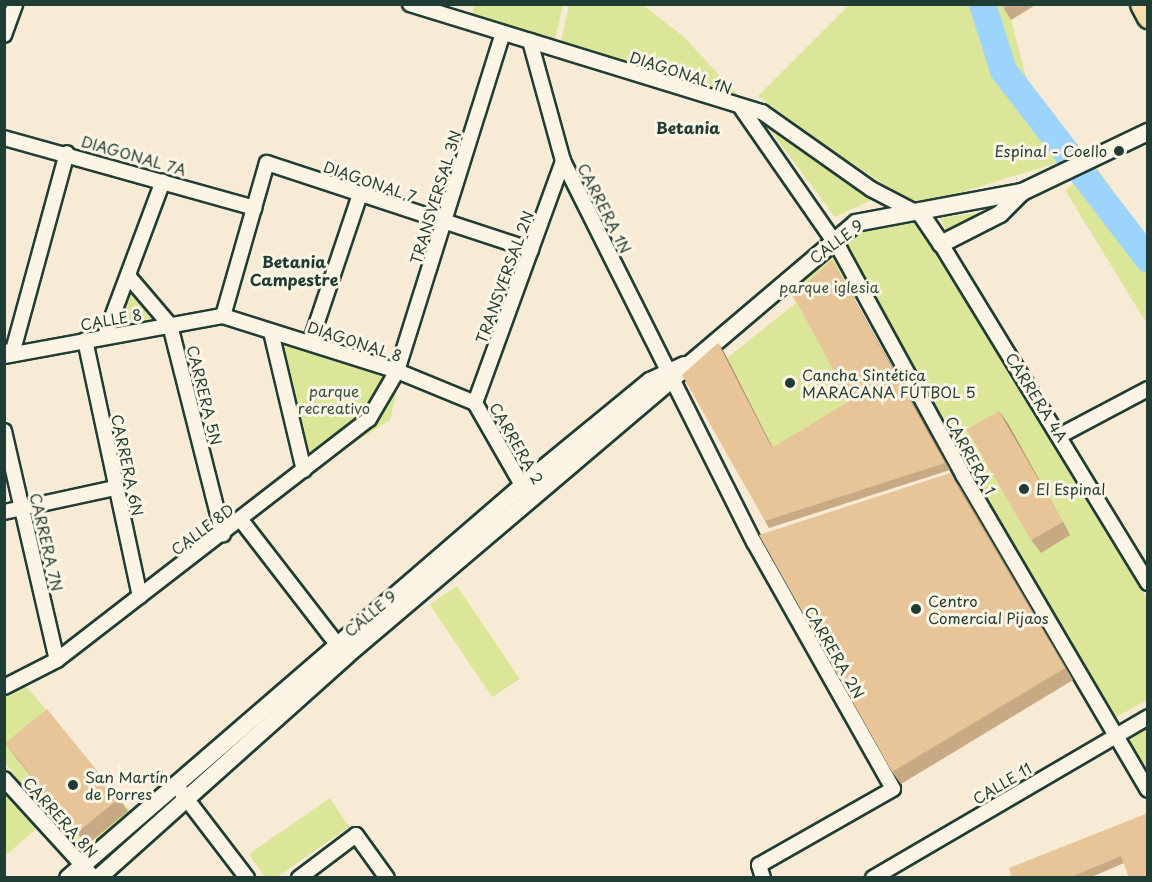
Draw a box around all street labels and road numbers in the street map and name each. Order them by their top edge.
street label: DIAGONAL 1N [628,47,734,97]
street label: TRANSVERSAL 3N [406,128,464,266]
street label: DIAGONAL 7A [80,132,188,178]
street label: DIAGONAL 7 [322,157,418,205]
street label: CARRERA 1N [575,160,635,256]
street label: TRANSVERSAL 2N [472,209,536,345]
street label: CALLE 9 [805,215,867,267]
street label: CALLE 8 [78,305,144,333]
street label: DIAGONAL 8 [306,317,404,365]
street label: CARRERA 5N [184,344,226,446]
street label: CARRERA 4A [1003,349,1071,445]
street label: CARRERA 2 [487,399,547,487]
street label: CARRERA 6N [109,413,147,517]
street label: CARRERA 1 [942,413,1000,497]
street label: CARRERA 7N [27,491,67,593]
street label: CALLE 8D [166,499,238,559]
street label: CALLE 9 [340,586,400,640]
street label: CARRERA 2N [802,603,868,701]
street label: CALLE 11 [969,758,1035,808]
street label: CARRERA 8N [20,773,102,861]

